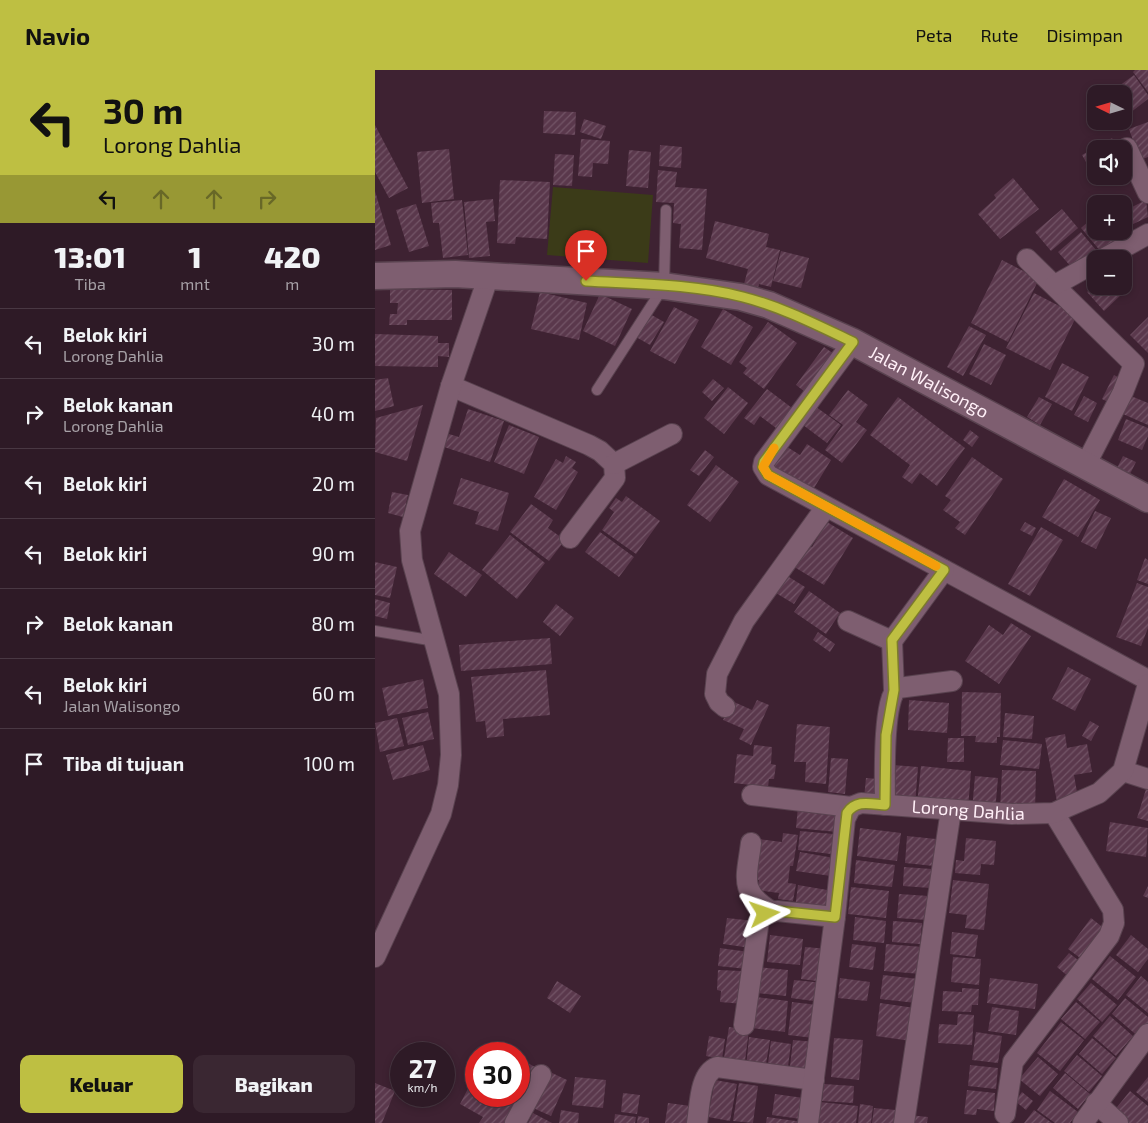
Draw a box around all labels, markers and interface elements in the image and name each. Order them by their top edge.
text: Navio [25,21,90,50]
text: Peta [916,24,953,46]
text: Rute [981,24,1018,46]
text: Disimpan [1046,24,1123,46]
north arrow [1087,85,1133,130]
map controls [1087,85,1132,295]
text: 30 m [103,89,183,131]
icon: left [20,90,85,155]
text: Lorong Dahlia [103,131,241,157]
button: sound [1087,140,1132,185]
icon: left [94,185,122,213]
icon: ahead [147,185,175,213]
icon: ahead [200,185,228,213]
icon: right [253,185,281,213]
button: + [1087,195,1132,240]
pin [565,230,607,281]
icon: arrive [572,237,600,265]
text: 13:01 [54,238,126,274]
text: 1 [188,238,202,274]
text: 420 [264,238,321,274]
button: − [1087,250,1132,295]
text: Tiba [75,274,106,293]
text: mnt [180,274,210,293]
text: m [285,274,299,293]
text: Belok kiri [63,323,147,346]
icon: left [20,330,48,358]
text: 30 m [312,332,355,355]
street label: Jalan Walisongo [866,341,993,422]
text: Lorong Dahlia [63,346,164,365]
text: Belok kanan [63,393,173,416]
icon: right [20,400,48,428]
text: 40 m [311,402,355,425]
text: Lorong Dahlia [63,416,164,435]
icon: left [20,470,48,498]
text: Belok kiri [63,472,147,495]
text: 20 m [312,472,355,495]
icon: left [20,540,48,568]
text: Belok kiri [63,542,147,565]
text: 90 m [312,542,355,565]
icon: right [20,610,48,638]
text: Belok kanan [63,612,173,635]
text: 80 m [311,612,355,635]
text: Belok kiri [63,673,147,696]
icon: left [20,680,48,708]
text: 60 m [312,682,355,705]
text: Jalan Walisongo [63,696,180,715]
icon: arrive [20,750,48,778]
text: Tiba di tujuan [63,752,184,775]
text: 100 m [304,752,355,775]
street label: Lorong Dahlia [911,795,1025,824]
position arrow [738,887,790,939]
speed limit sign: 30 [465,1042,530,1107]
text: 27 [409,1053,436,1083]
button: Keluar [20,1055,183,1113]
button: Bagikan [193,1055,355,1113]
text: km/h [408,1080,437,1094]

